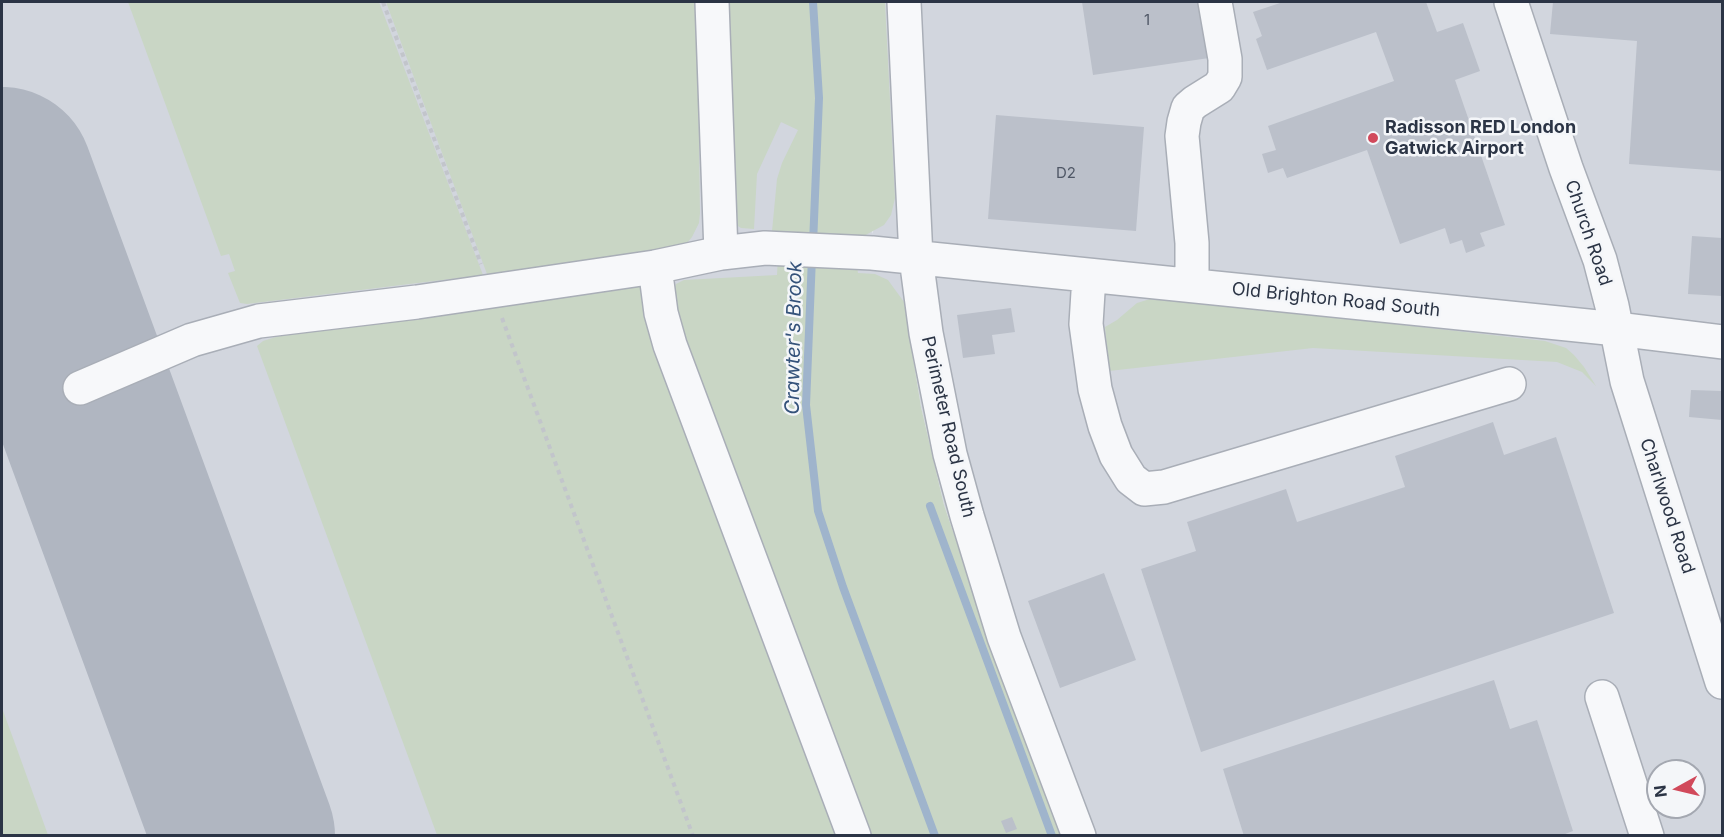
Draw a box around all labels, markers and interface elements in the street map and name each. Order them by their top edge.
house number: 1 [1144,11,1150,29]
place label: Radisson RED London Gatwick Airport [1385,117,1576,160]
marker: Radisson RED London Gatwick Airport [1366,131,1380,145]
house number: D2 [1056,164,1076,182]
street label: Church Road [1560,177,1616,289]
water label: Crawter's Brook [781,261,807,415]
street label: Old Brighton Road South [1231,278,1441,322]
street label: Perimeter Road South [917,334,979,520]
street label: Charlwood Road [1635,436,1699,576]
north arrow [1646,759,1706,819]
text: N [1649,784,1671,799]

